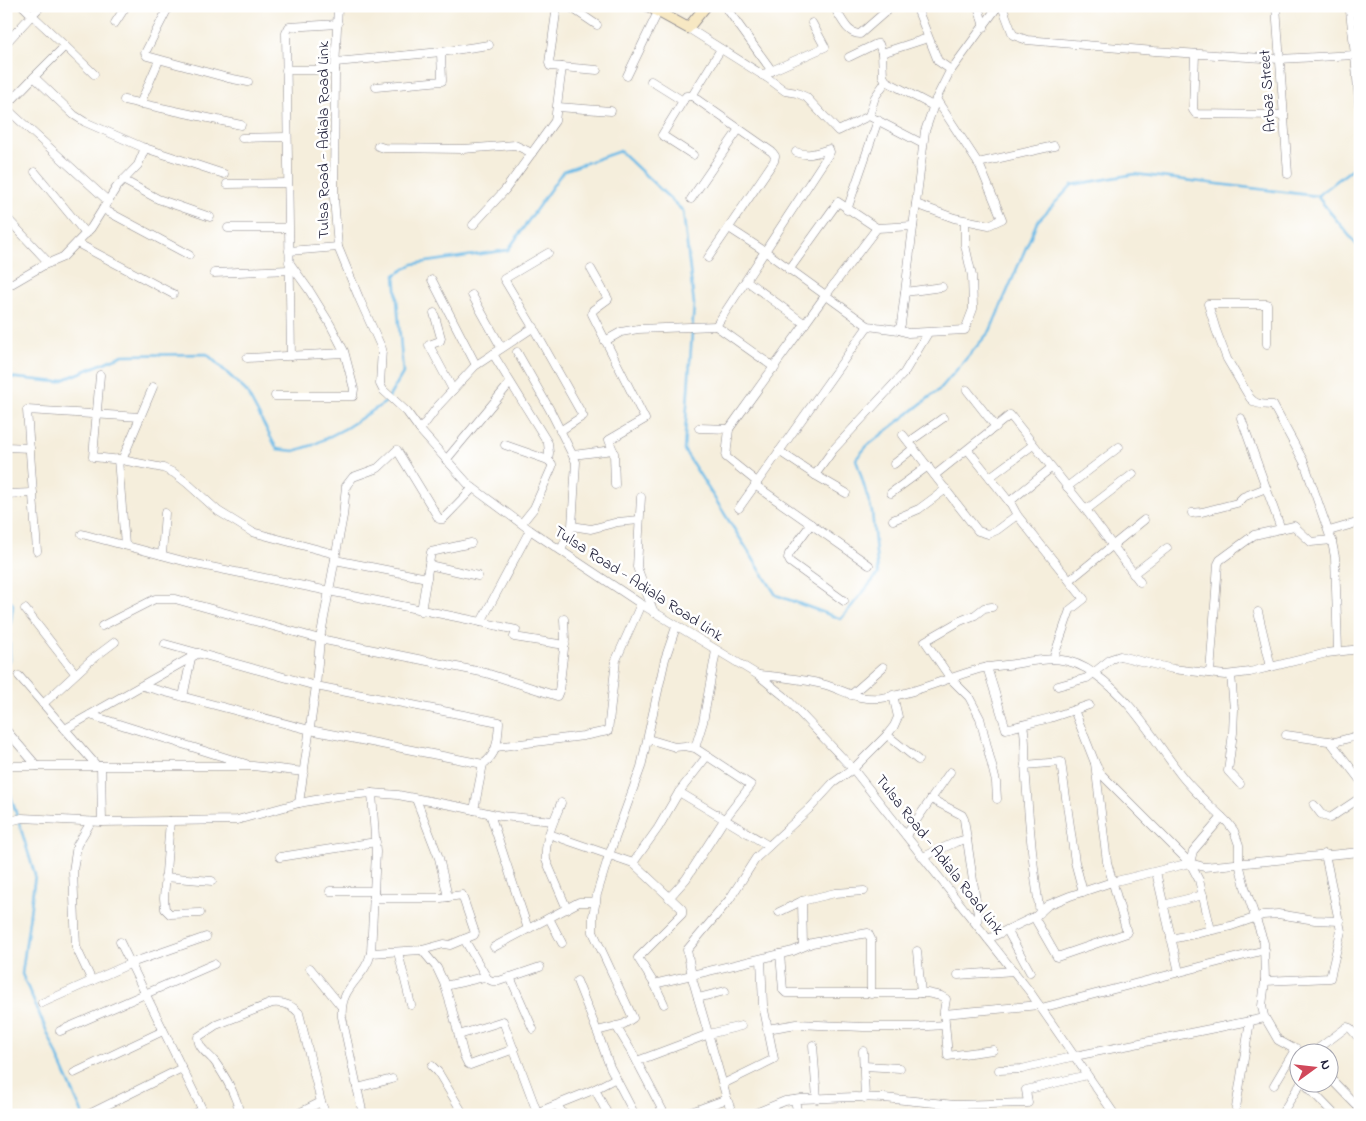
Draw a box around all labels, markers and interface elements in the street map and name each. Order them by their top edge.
street label: Tulsa Road - Adiala Road Link [312,40,336,239]
street label: Arbaz Street [1253,48,1283,133]
street label: Tulsa Road - Adiala Road Link [549,520,728,648]
street label: Tulsa Road - Adiala Road Link [869,770,1010,941]
north arrow [1288,1044,1338,1094]
text: N [1314,1058,1336,1072]

